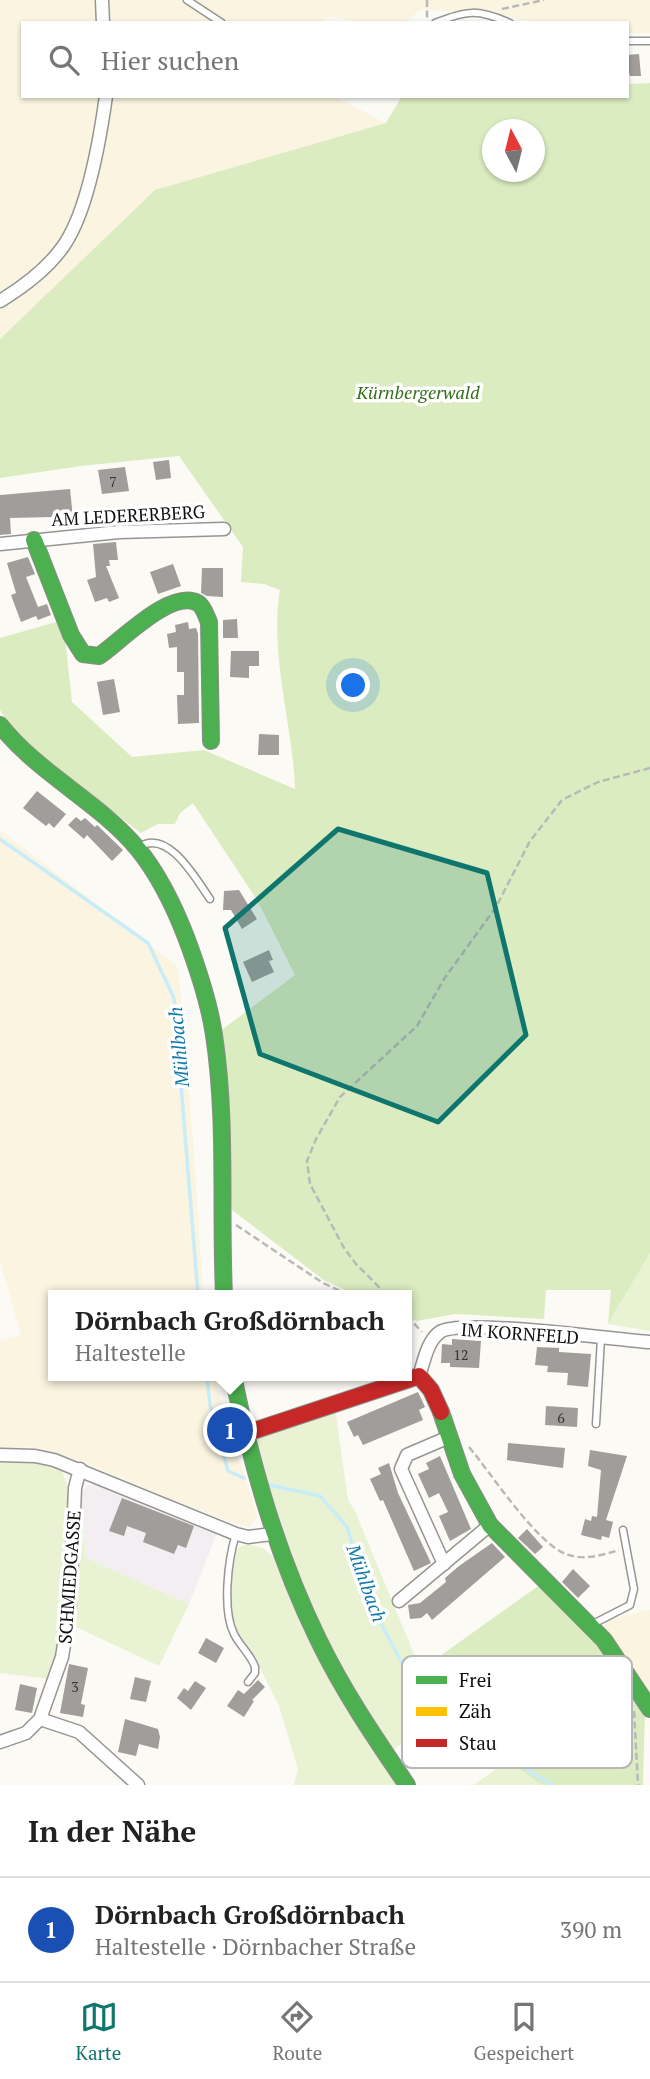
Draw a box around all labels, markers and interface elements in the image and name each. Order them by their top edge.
search box [21,21,629,98]
icon: search [45,41,83,79]
text: Hier suchen [101,43,239,77]
north arrow [482,119,545,182]
park label: Kürnbergerwald [355,380,480,404]
house number: 7 [109,472,117,491]
street label: AM LEDERERBERG [50,499,206,531]
your location [336,668,370,702]
water label: Mühlbach [162,1006,194,1089]
popup [48,1290,412,1381]
text: Dörnbach Großdörnbach [75,1303,385,1337]
street label: IM KORNFELD [460,1317,580,1349]
text: Haltestelle [75,1337,186,1368]
house number: 12 [454,1345,468,1364]
pin: 1 [207,1404,253,1456]
house number: 6 [557,1408,565,1427]
street label: SCHMIEDGASSE [52,1509,86,1645]
water label: Mühlbach [341,1540,393,1625]
legend [402,1656,632,1768]
text: Frei [459,1667,492,1692]
house number: 3 [71,1677,79,1696]
text: Zäh [459,1698,491,1723]
text: Stau [459,1730,497,1755]
text: In der Nähe [28,1811,196,1851]
text: Dörnbach Großdörnbach [95,1897,405,1931]
text: 1 [45,1914,58,1945]
text: 390 m [560,1914,622,1945]
text: Haltestelle · Dörnbacher Straße [95,1931,416,1962]
tab: Karte [76,1998,121,2065]
tab: Route [273,1998,322,2065]
tab: Gespeichert [474,1998,574,2065]

